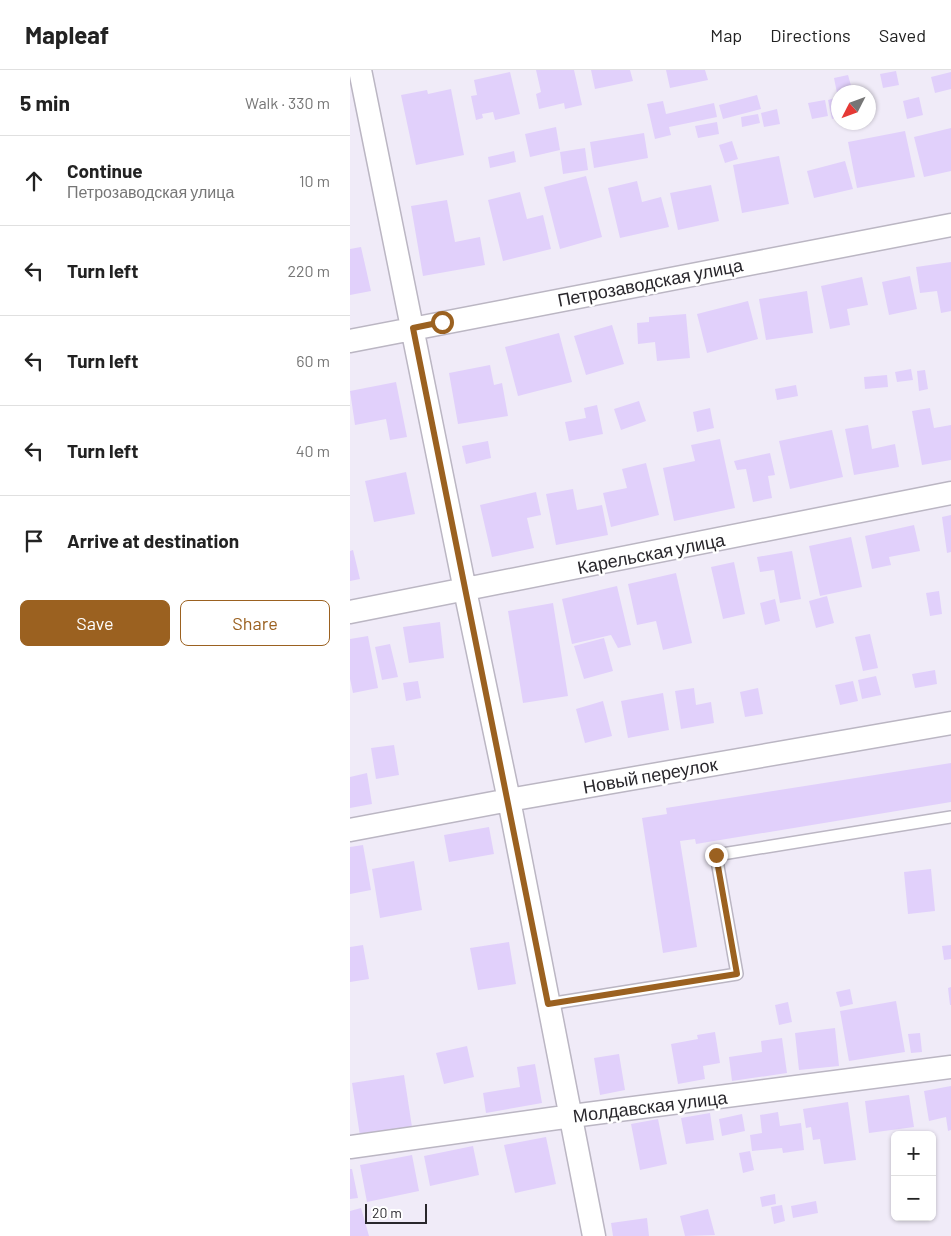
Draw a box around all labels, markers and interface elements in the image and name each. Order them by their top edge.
text: Mapleaf [25,20,109,49]
text: Map [710,24,742,46]
text: Directions [770,24,851,46]
text: Saved [879,24,926,46]
north arrow [831,85,876,130]
text: 5 min [20,90,70,115]
text: Walk · 330 m [245,93,330,112]
text: Continue [67,159,143,182]
icon: ahead [20,167,48,195]
text: 10 m [299,171,330,190]
text: Петрозаводская улица [67,182,234,201]
street label: Петрозаводская улица [555,253,745,311]
icon: left [20,257,48,285]
text: Turn left [67,259,138,282]
text: 220 m [287,261,330,280]
route start [431,311,454,334]
icon: left [20,347,48,375]
text: Turn left [67,349,138,372]
text: 60 m [296,351,330,370]
icon: left [20,437,48,465]
text: Turn left [67,439,138,462]
text: 40 m [296,441,330,460]
icon: arrive [20,527,48,555]
street label: Карельская улица [575,528,728,578]
text: Arrive at destination [67,529,239,552]
button: Save [20,600,170,646]
button: Share [180,600,330,646]
street label: Новый переулок [581,752,719,798]
route end [705,844,728,867]
street label: Молдавская улица [572,1085,729,1126]
map controls [891,1131,936,1221]
button: + [891,1131,936,1176]
button: − [891,1176,936,1221]
scale bar [365,1201,428,1224]
text: 20 m [372,1204,402,1221]

